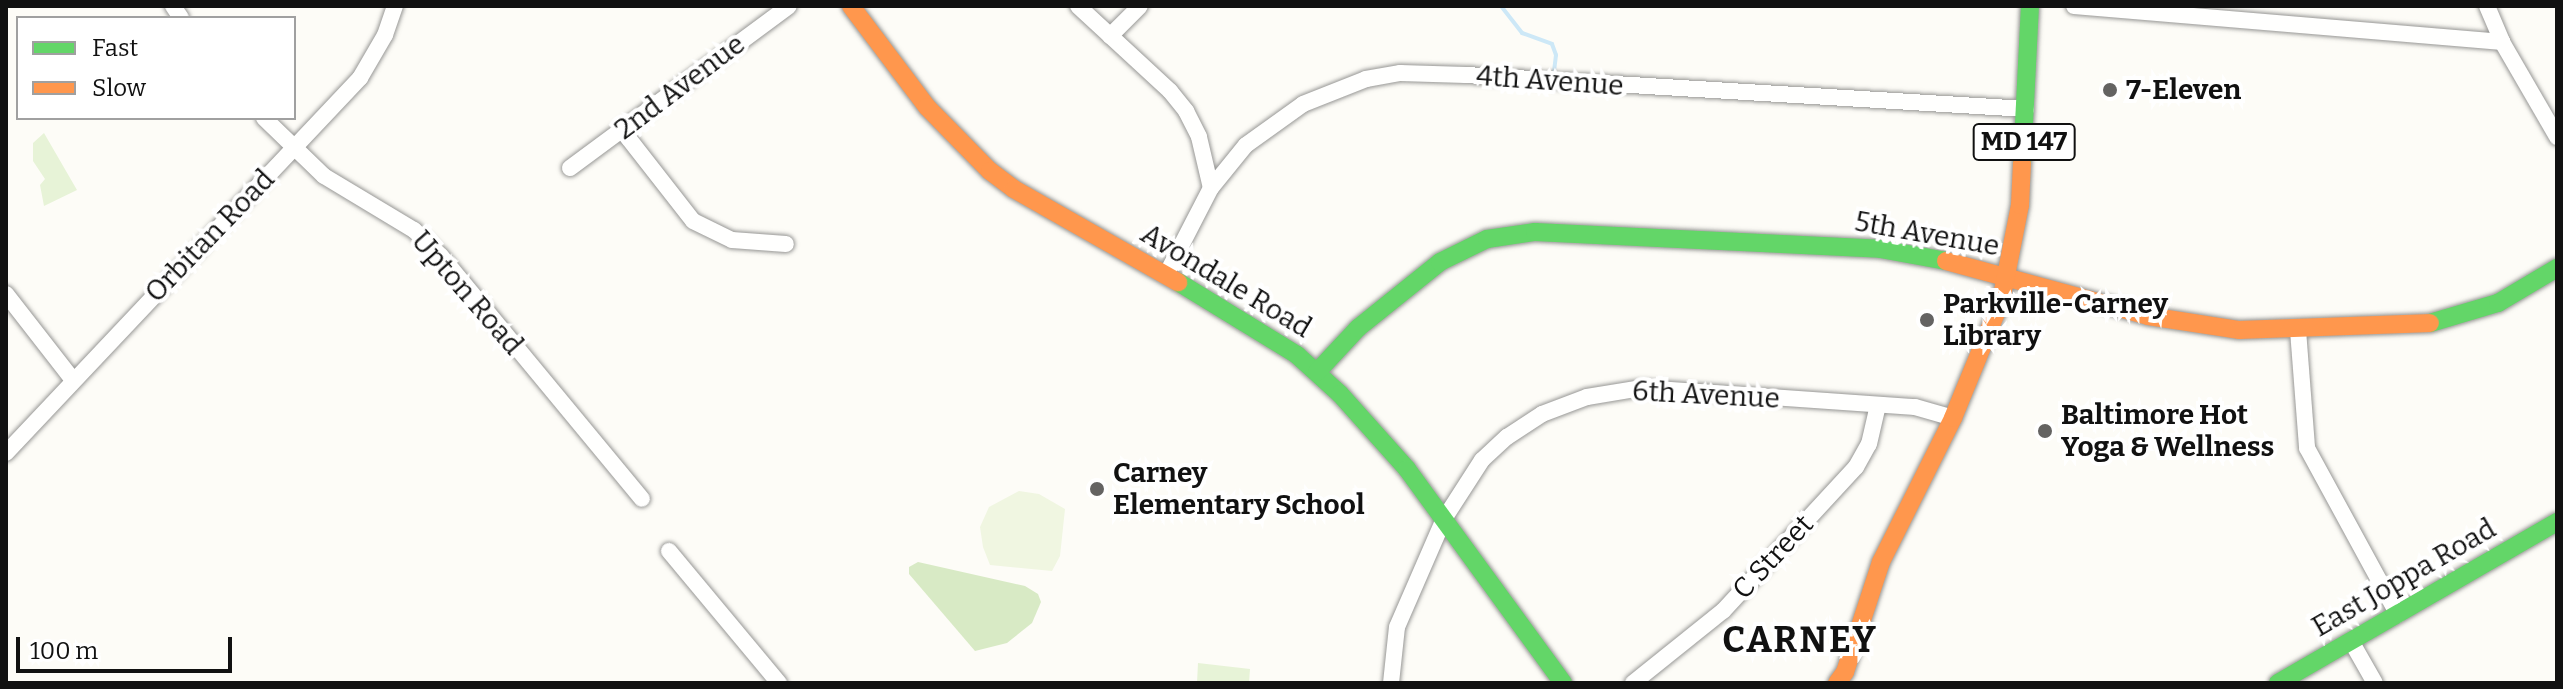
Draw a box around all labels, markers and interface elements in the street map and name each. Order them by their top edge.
legend [16,16,296,120]
street label: 2nd Avenue [609,27,751,147]
text: Fast [92,34,138,62]
street label: 4th Avenue [1475,59,1625,103]
place label: 7-Eleven [2126,73,2241,107]
text: Slow [92,74,146,102]
marker: 7-Eleven [2101,81,2119,99]
road number: MD 147 [1972,120,2076,164]
street label: Orbitan Road [138,163,282,309]
street label: 5th Avenue [1852,205,2002,263]
street label: Avondale Road [1135,217,1317,345]
street label: Upton Road [404,224,530,362]
place label: Parkville-Carney Library [1943,287,2168,353]
marker: Parkville-Carney Library [1918,311,1936,329]
street label: 6th Avenue [1631,374,1781,416]
place label: Baltimore Hot Yoga & Wellness [2061,398,2274,464]
marker: Baltimore Hot Yoga & Wellness [2036,422,2054,440]
place label: Carney Elementary School [1113,456,1365,522]
marker: Carney Elementary School [1088,480,1106,498]
street label: C Street [1726,508,1820,606]
street label: East Joppa Road [2306,512,2502,644]
district label: CARNEY [1722,619,1878,663]
scale bar [20,621,236,671]
text: 100 m [30,637,98,665]

